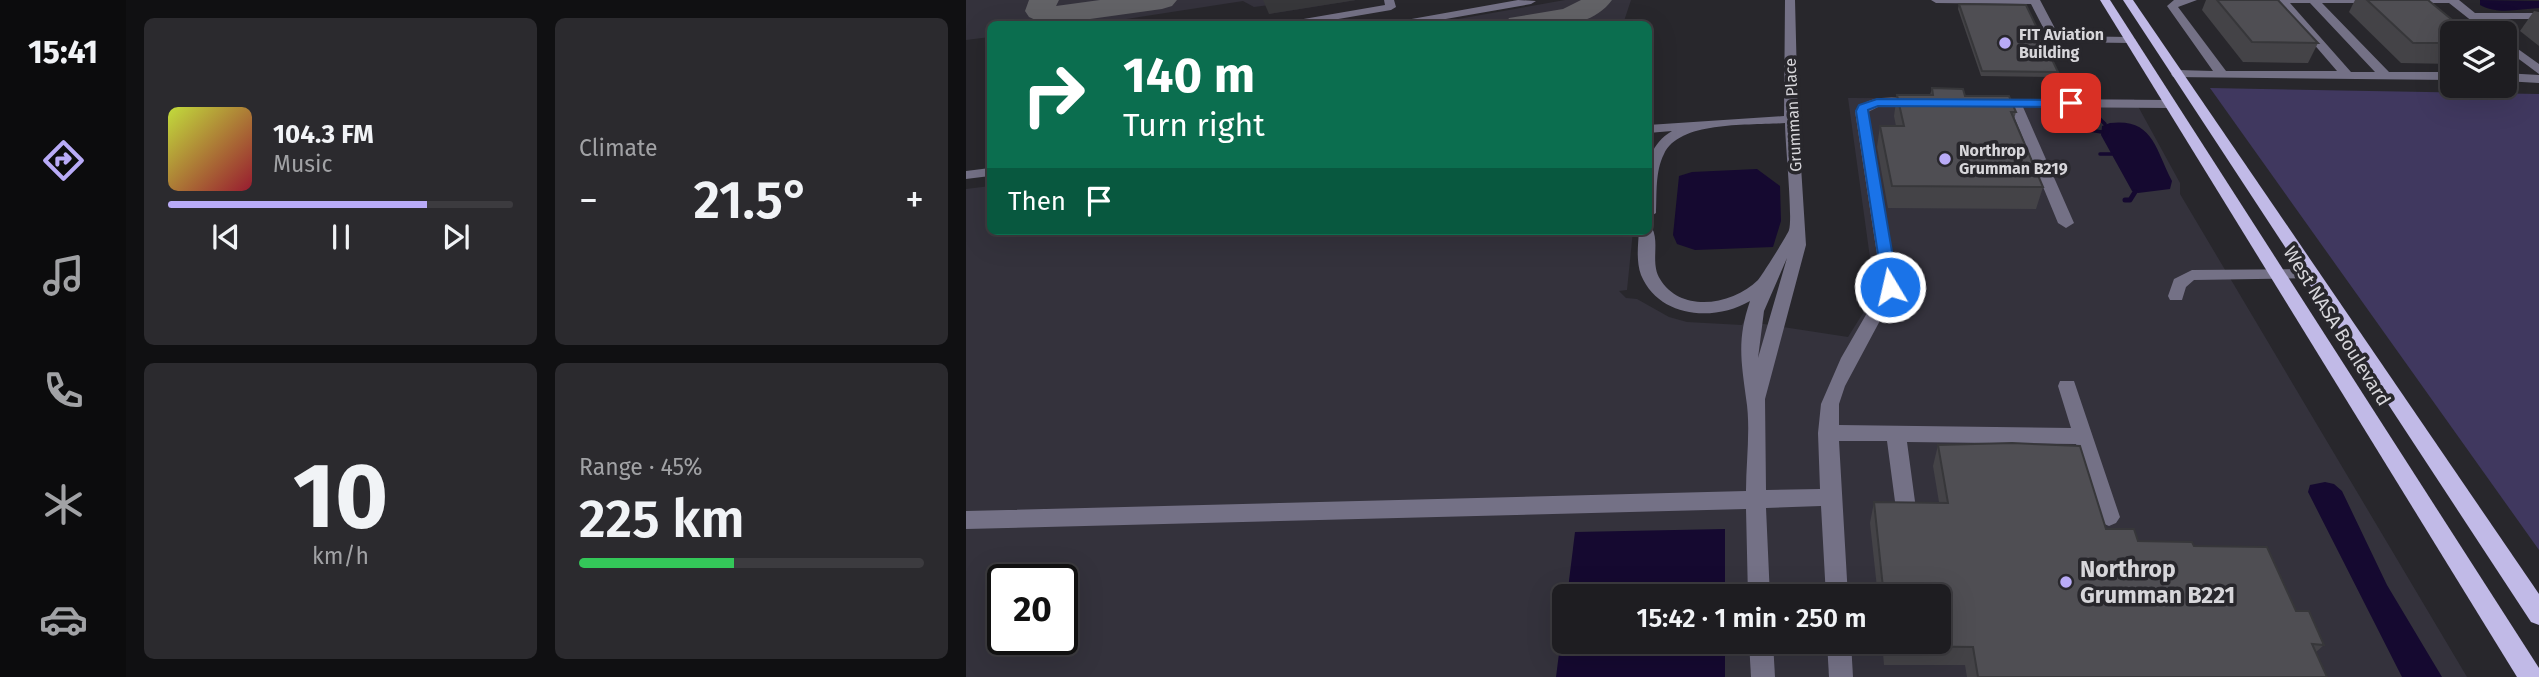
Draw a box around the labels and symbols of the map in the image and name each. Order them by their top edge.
place label: FIT Aviation Building [2019,25,2104,62]
marker: FIT Aviation Building [1997,35,2013,51]
street label: Grumman Place [1781,58,1805,172]
pin [2041,73,2101,133]
place label: Northrop Grumman B219 [1959,141,2068,178]
marker: Northrop Grumman B219 [1937,151,1953,167]
street label: West NASA Boulevard [2279,242,2395,410]
position arrow [1853,250,1927,324]
place label: Northrop Grumman B221 [2080,555,2235,609]
speed limit sign: 20 [987,564,1078,655]
marker: Northrop Grumman B221 [2058,574,2074,590]

